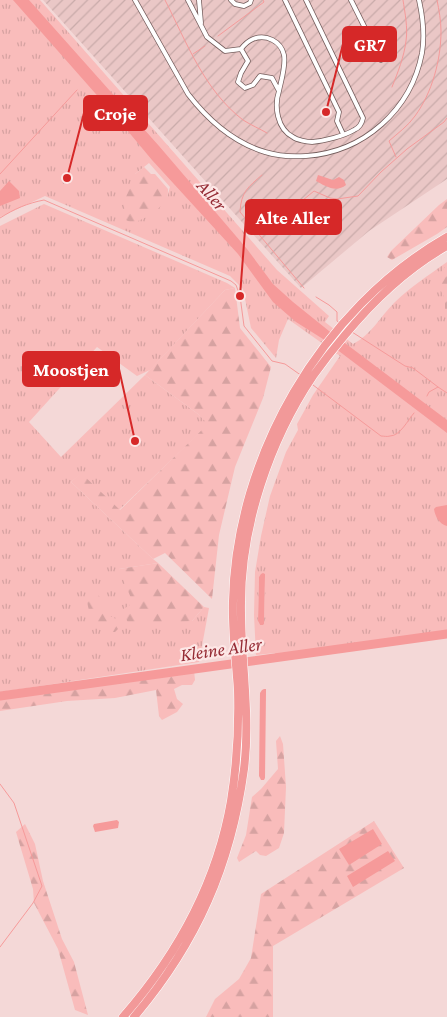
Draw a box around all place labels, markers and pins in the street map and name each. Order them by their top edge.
callout: GR7 [343,27,396,61]
callout: Croje [84,96,147,130]
callout: Alte Aller [246,200,341,234]
callout: Moostjen [23,352,119,386]

